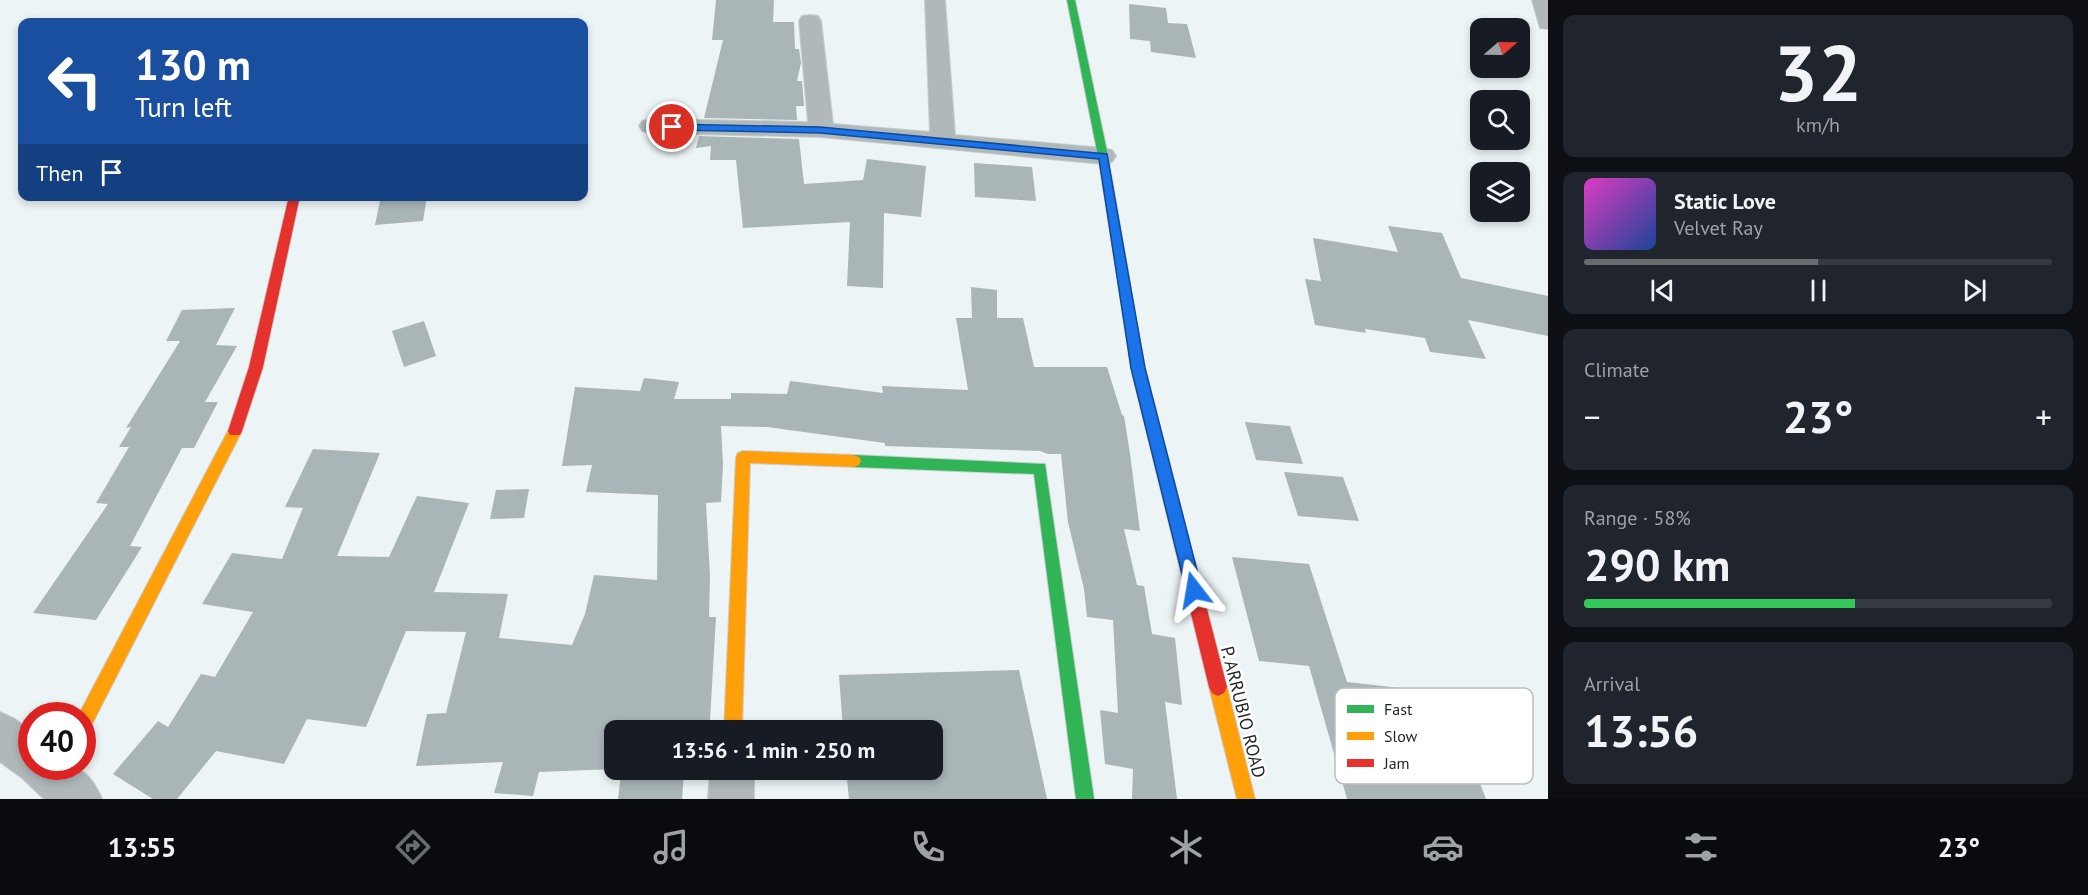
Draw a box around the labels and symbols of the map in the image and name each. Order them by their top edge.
north arrow [1470,18,1530,78]
pin [646,101,697,152]
position arrow [1162,558,1226,622]
street label: P. ARRUBIO ROAD [1216,644,1271,780]
legend [1335,688,1533,784]
text: Fast [1384,699,1413,719]
speed limit sign: 40 [18,702,96,780]
text: Slow [1384,726,1418,746]
text: Jam [1383,753,1410,773]

